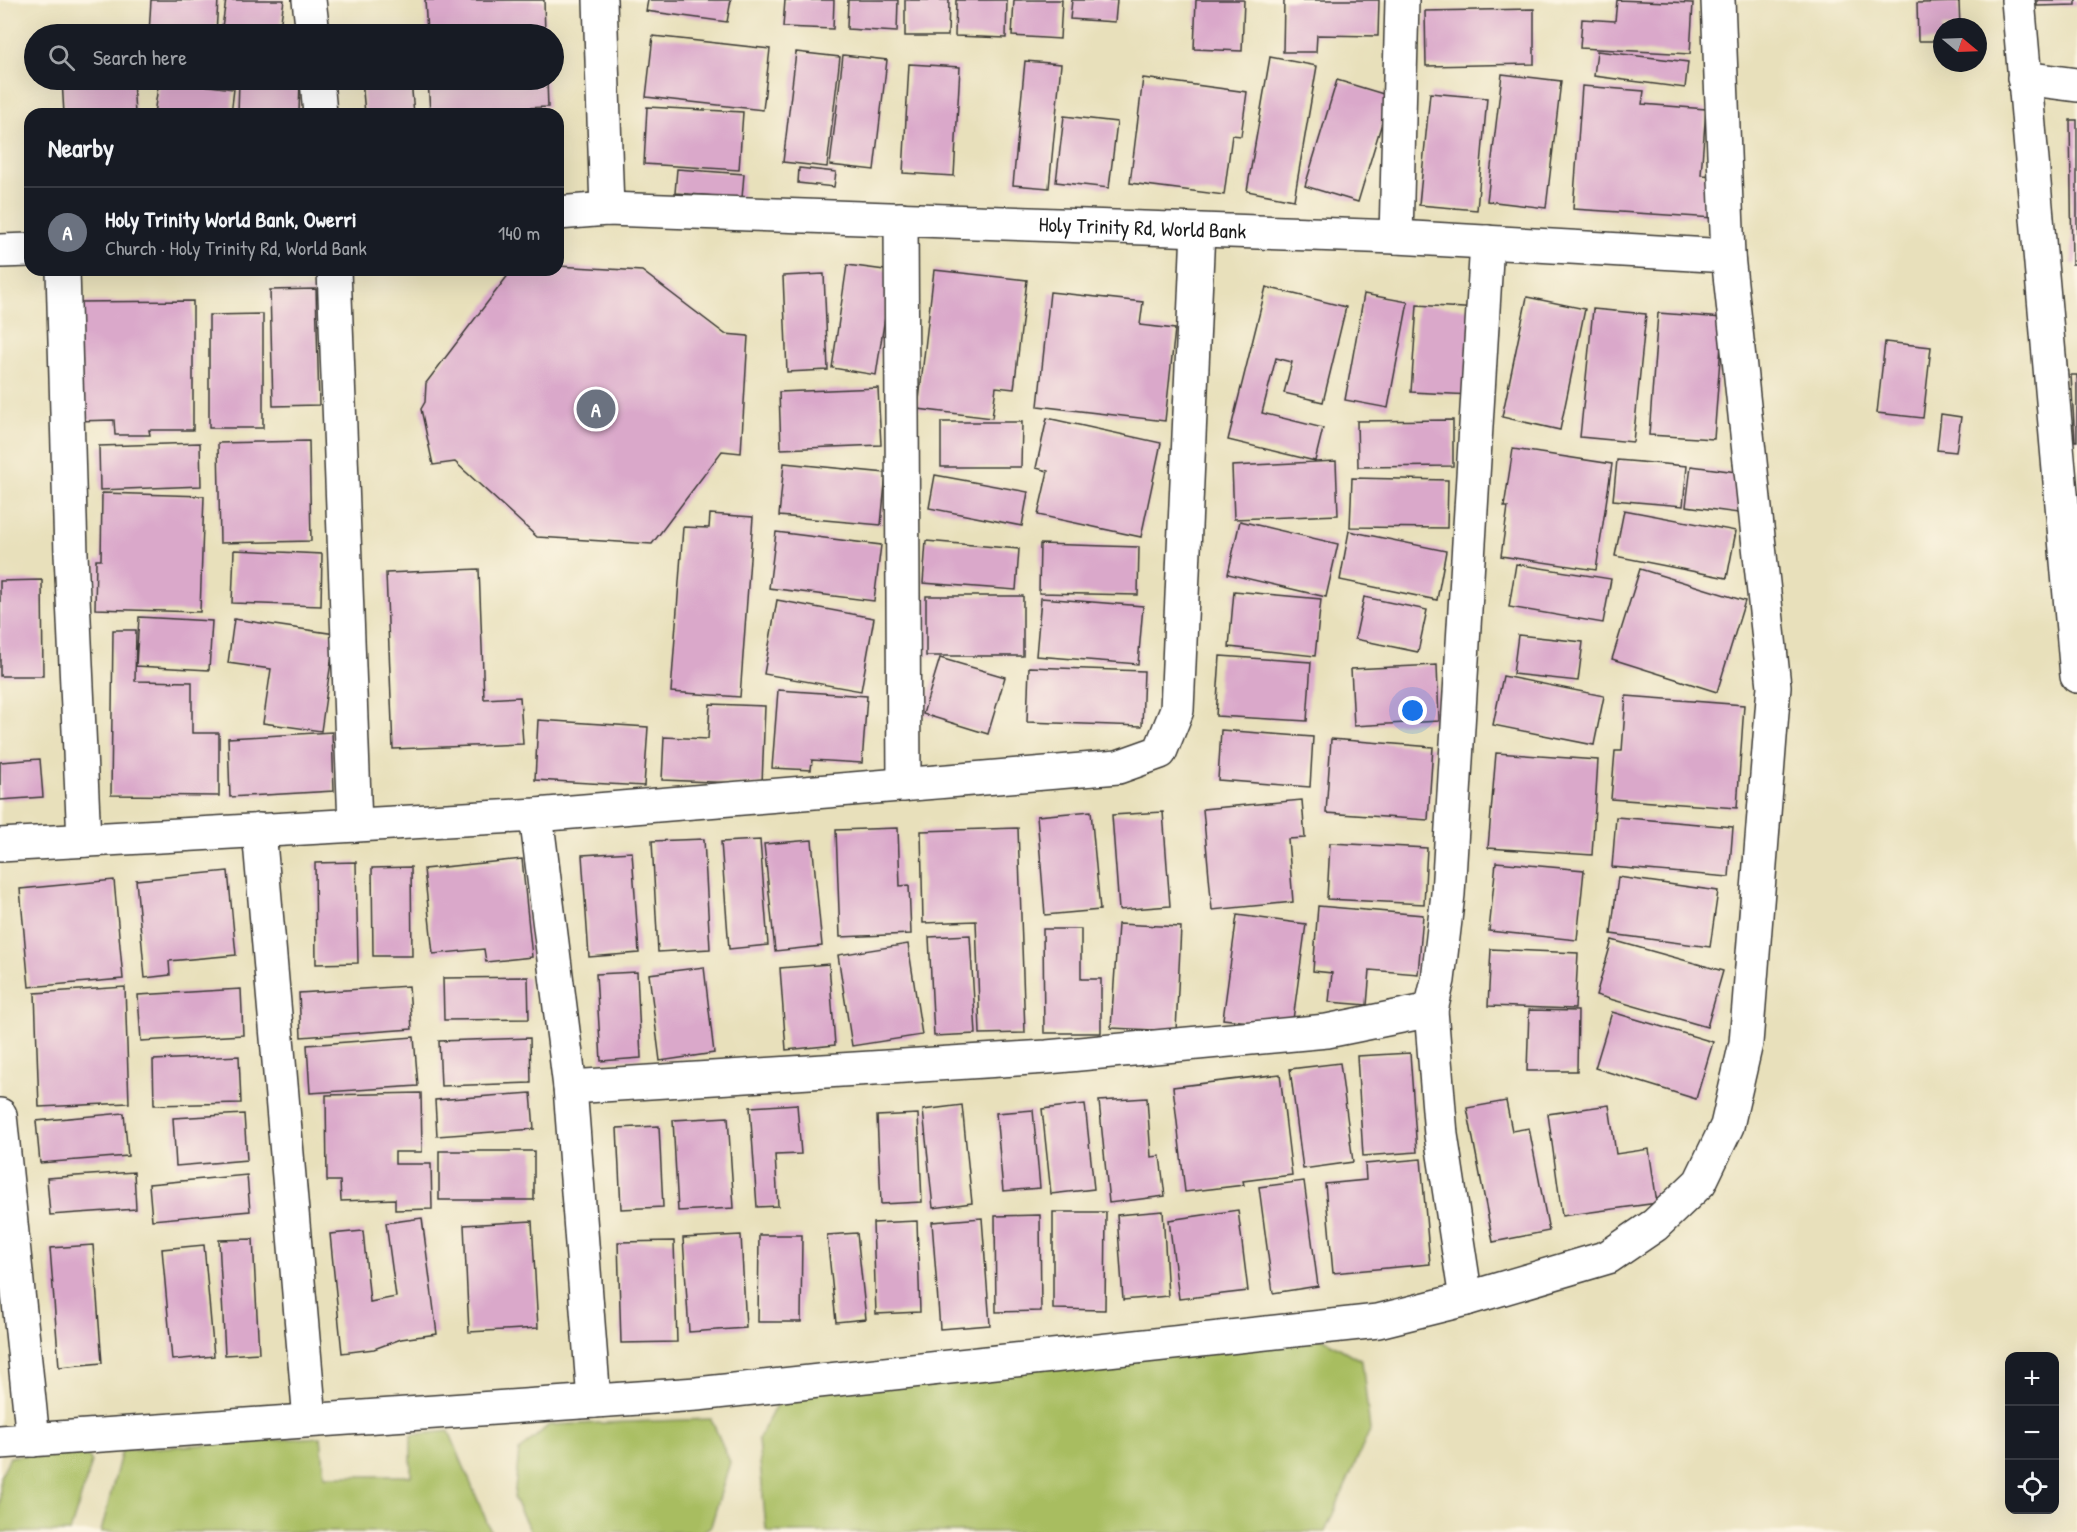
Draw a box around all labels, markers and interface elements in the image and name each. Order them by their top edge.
north arrow [1933,18,1987,72]
search box [24,24,564,90]
icon: search [45,41,78,74]
text: Search here [93,42,187,72]
text: Nearby [48,130,114,165]
text: Holy Trinity World Bank, Owerri [105,204,357,234]
street label: Holy Trinity Rd, World Bank [1038,209,1247,246]
text: A [63,219,72,246]
text: 140 m [498,219,540,246]
text: Church · Holy Trinity Rd, World Bank [105,234,367,261]
pin: A [576,386,616,432]
your location [1398,696,1427,725]
map controls [2005,1352,2059,1514]
button: + [2005,1352,2059,1406]
button: − [2005,1406,2059,1460]
button: locate [2005,1460,2059,1514]

